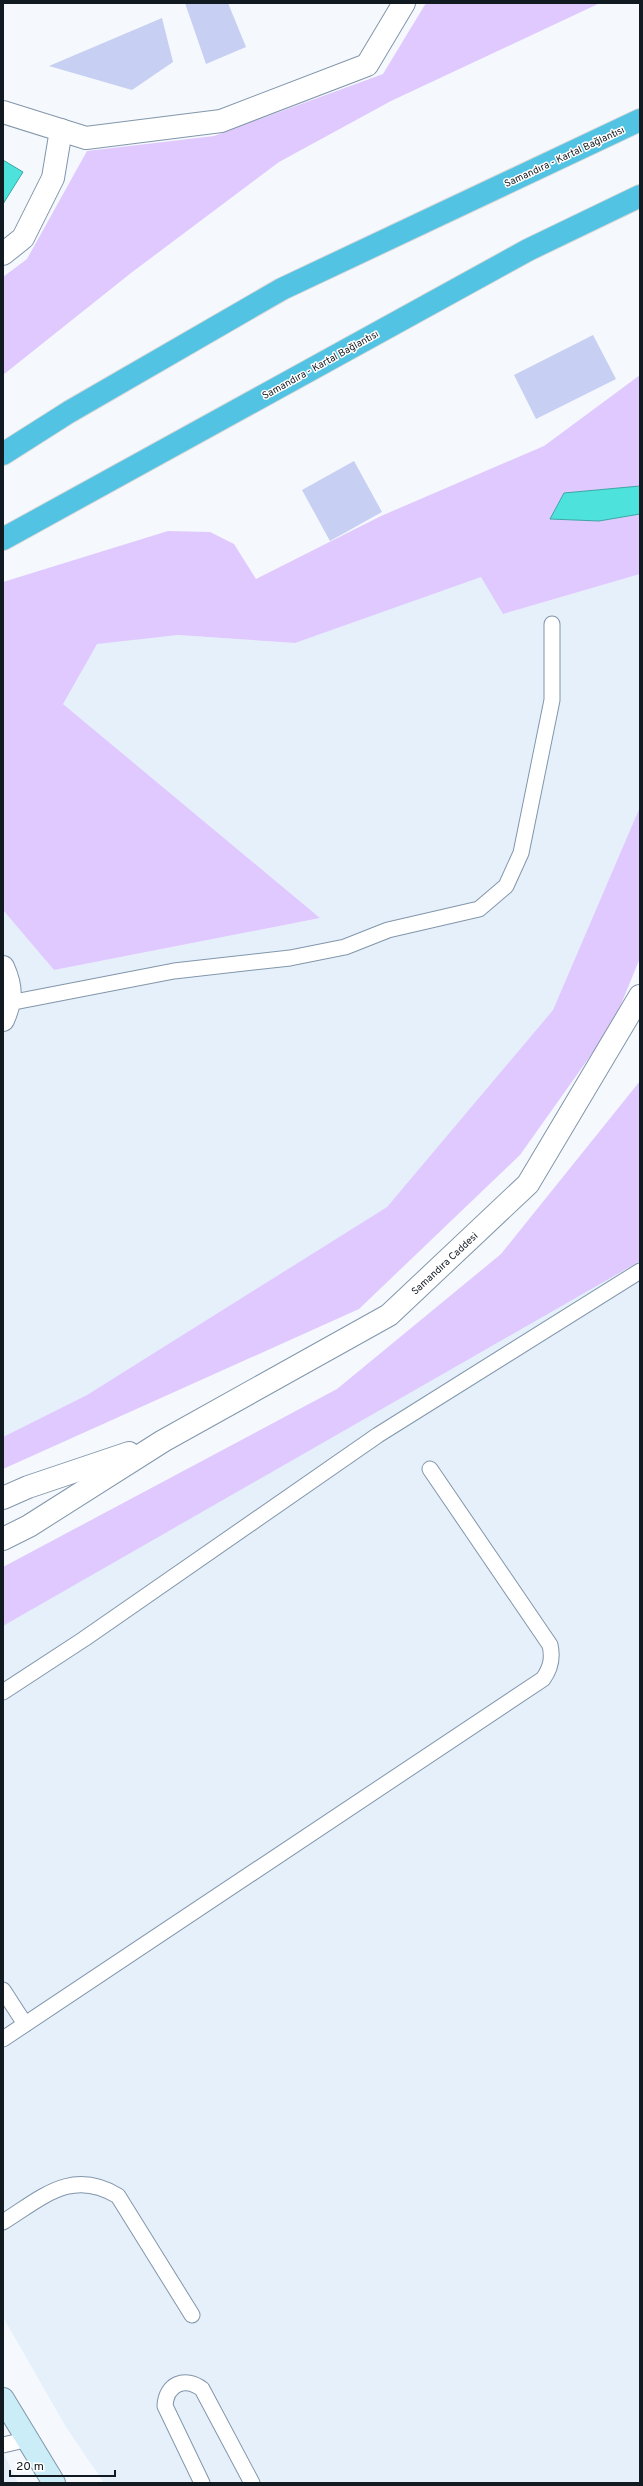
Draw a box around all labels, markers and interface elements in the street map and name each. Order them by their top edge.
street label: Samandıra - Kartal Bağlantısı [502,124,627,191]
street label: Samandıra - Kartal Bağlantısı [260,328,381,403]
street label: Samandıra Caddesi [409,1230,481,1298]
scale bar [10,2452,115,2478]
text: 20 m [16,2459,44,2475]

